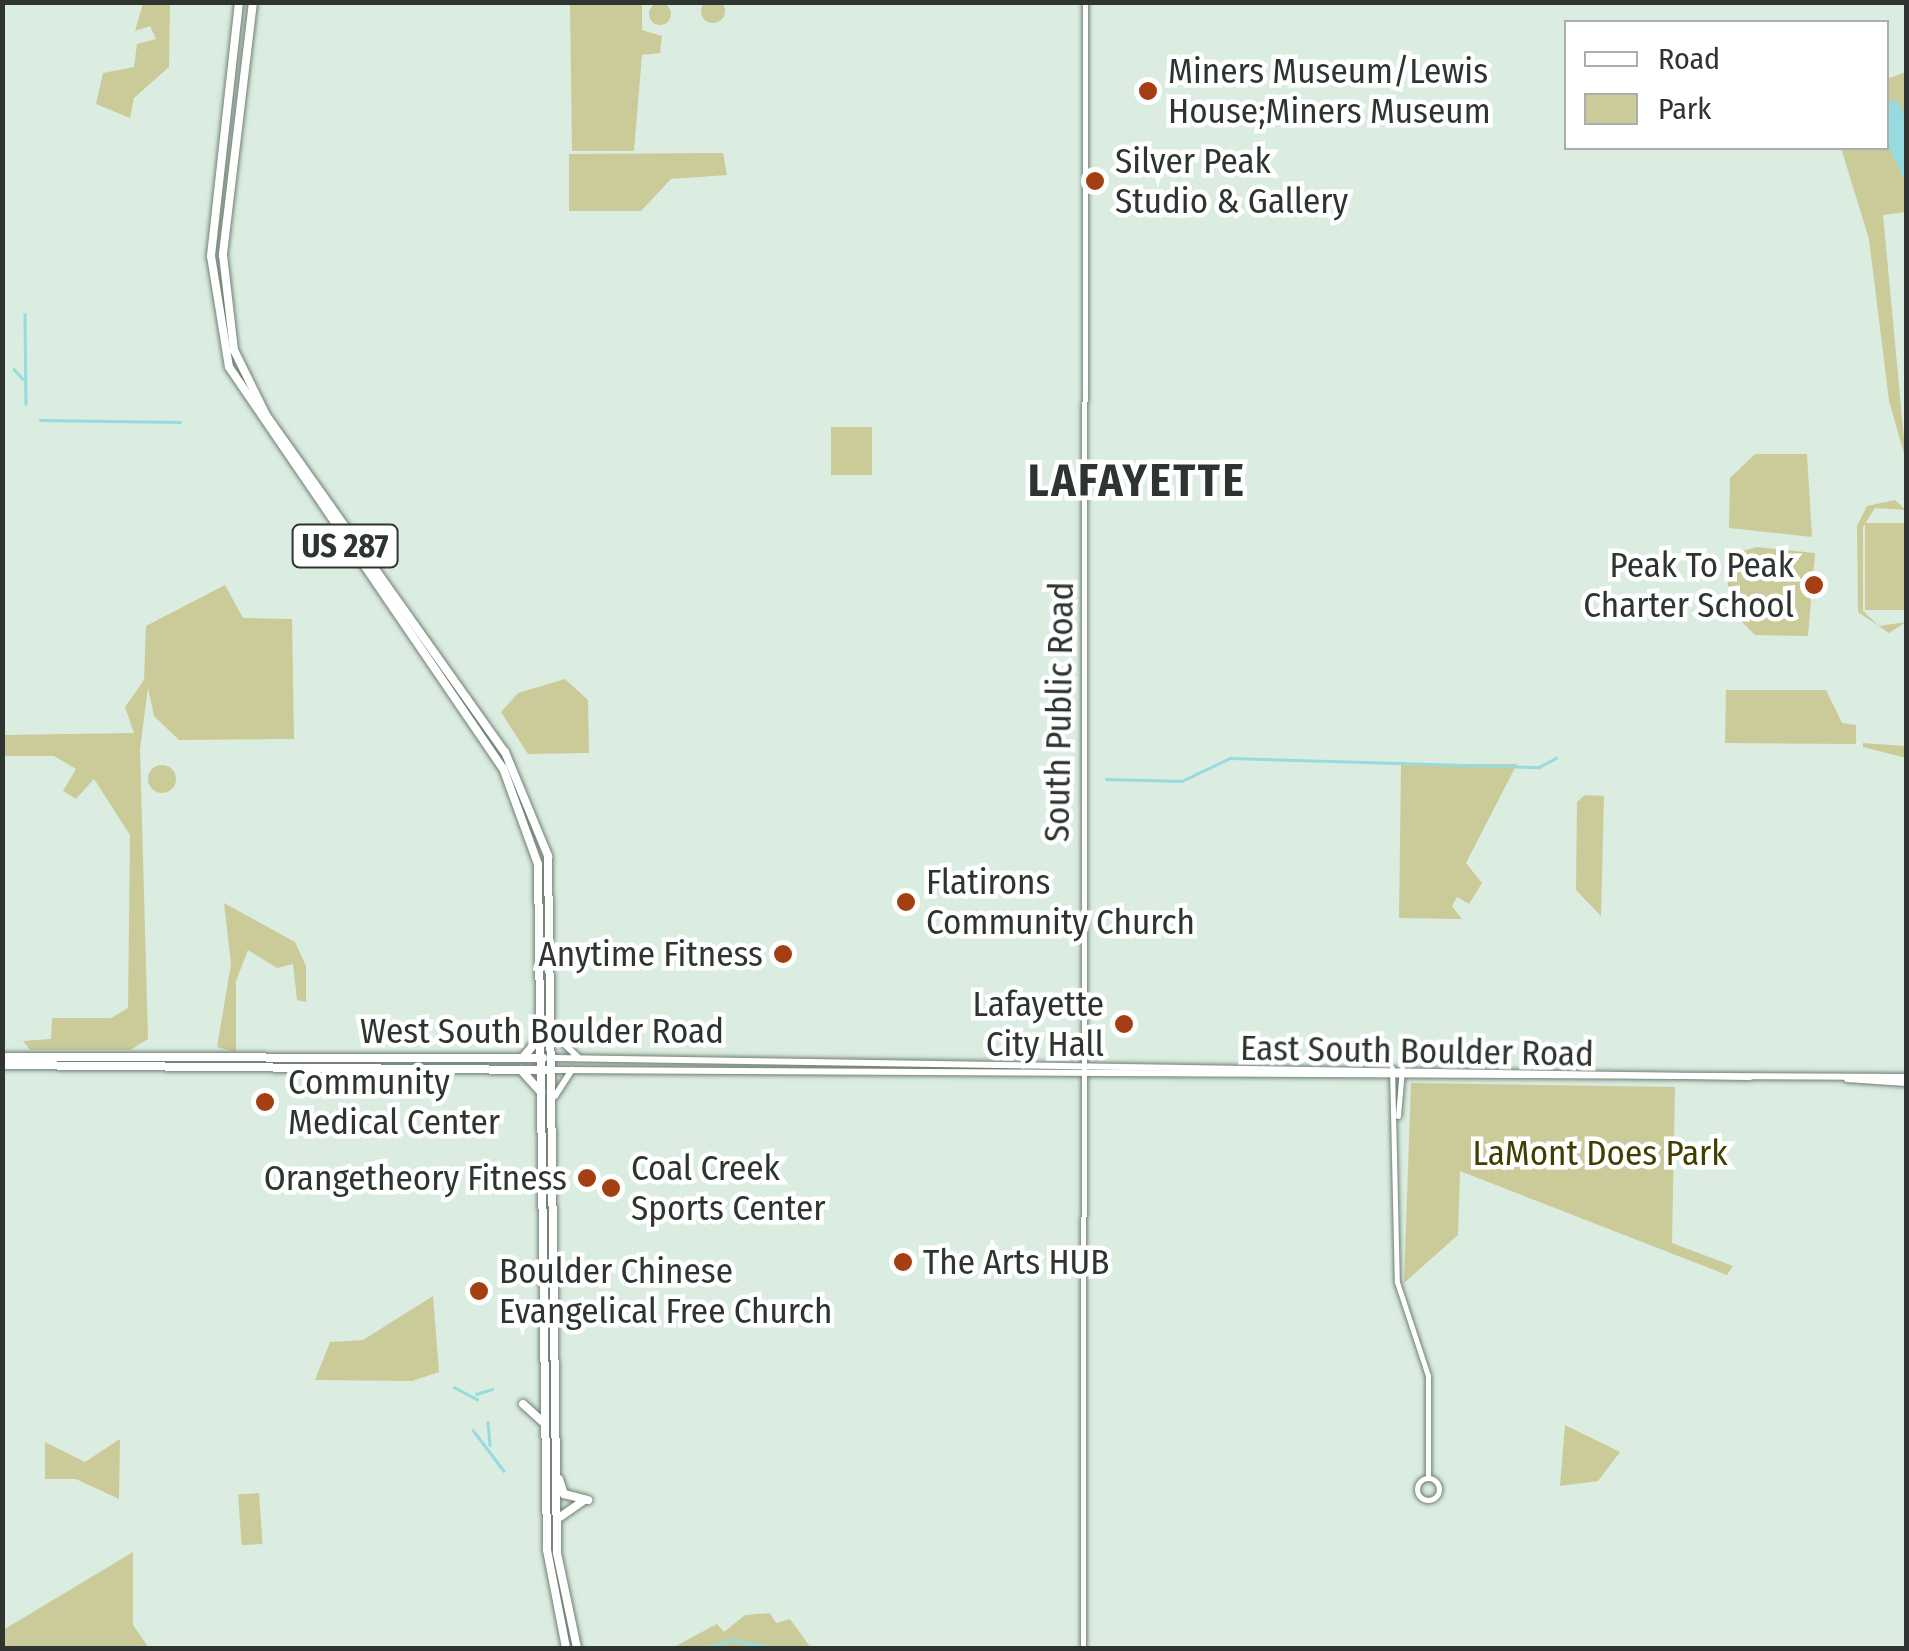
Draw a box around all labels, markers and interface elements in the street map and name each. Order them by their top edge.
legend [1564,20,1889,150]
text: Road [1658,41,1720,77]
place label: Miners Museum/Lewis House;Miners Museum [1168,50,1491,132]
marker: Miners Museum/Lewis House;Miners Museum [1137,80,1159,102]
text: Park [1658,91,1711,127]
place label: Silver Peak Studio & Gallery [1115,140,1348,222]
marker: Silver Peak Studio & Gallery [1084,170,1106,192]
district label: LAFAYETTE [1028,455,1246,509]
road number: US 287 [290,519,400,573]
place label: Peak To Peak Charter School [1583,544,1794,626]
marker: Peak To Peak Charter School [1803,574,1825,596]
street label: South Public Road [1036,581,1082,843]
place label: Flatirons Community Church [926,861,1195,943]
marker: Flatirons Community Church [895,891,917,913]
place label: Anytime Fitness [538,933,763,975]
marker: Anytime Fitness [772,943,794,965]
place label: Lafayette City Hall [973,983,1104,1065]
street label: West South Boulder Road [360,1010,724,1052]
marker: Lafayette City Hall [1113,1013,1135,1035]
street label: East South Boulder Road [1240,1027,1594,1075]
place label: Community Medical Center [288,1061,500,1143]
marker: Community Medical Center [252,1089,278,1115]
park label: LaMont Does Park [1472,1132,1728,1174]
place label: Coal Creek Sports Center [631,1147,825,1229]
place label: Orangetheory Fitness [264,1157,567,1199]
marker: Orangetheory Fitness [576,1167,598,1189]
marker: Coal Creek Sports Center [600,1177,622,1199]
place label: The Arts HUB [923,1241,1109,1283]
place label: Boulder Chinese Evangelical Free Church [499,1250,833,1332]
marker: The Arts HUB [892,1251,914,1273]
marker: Boulder Chinese Evangelical Free Church [468,1280,490,1302]

